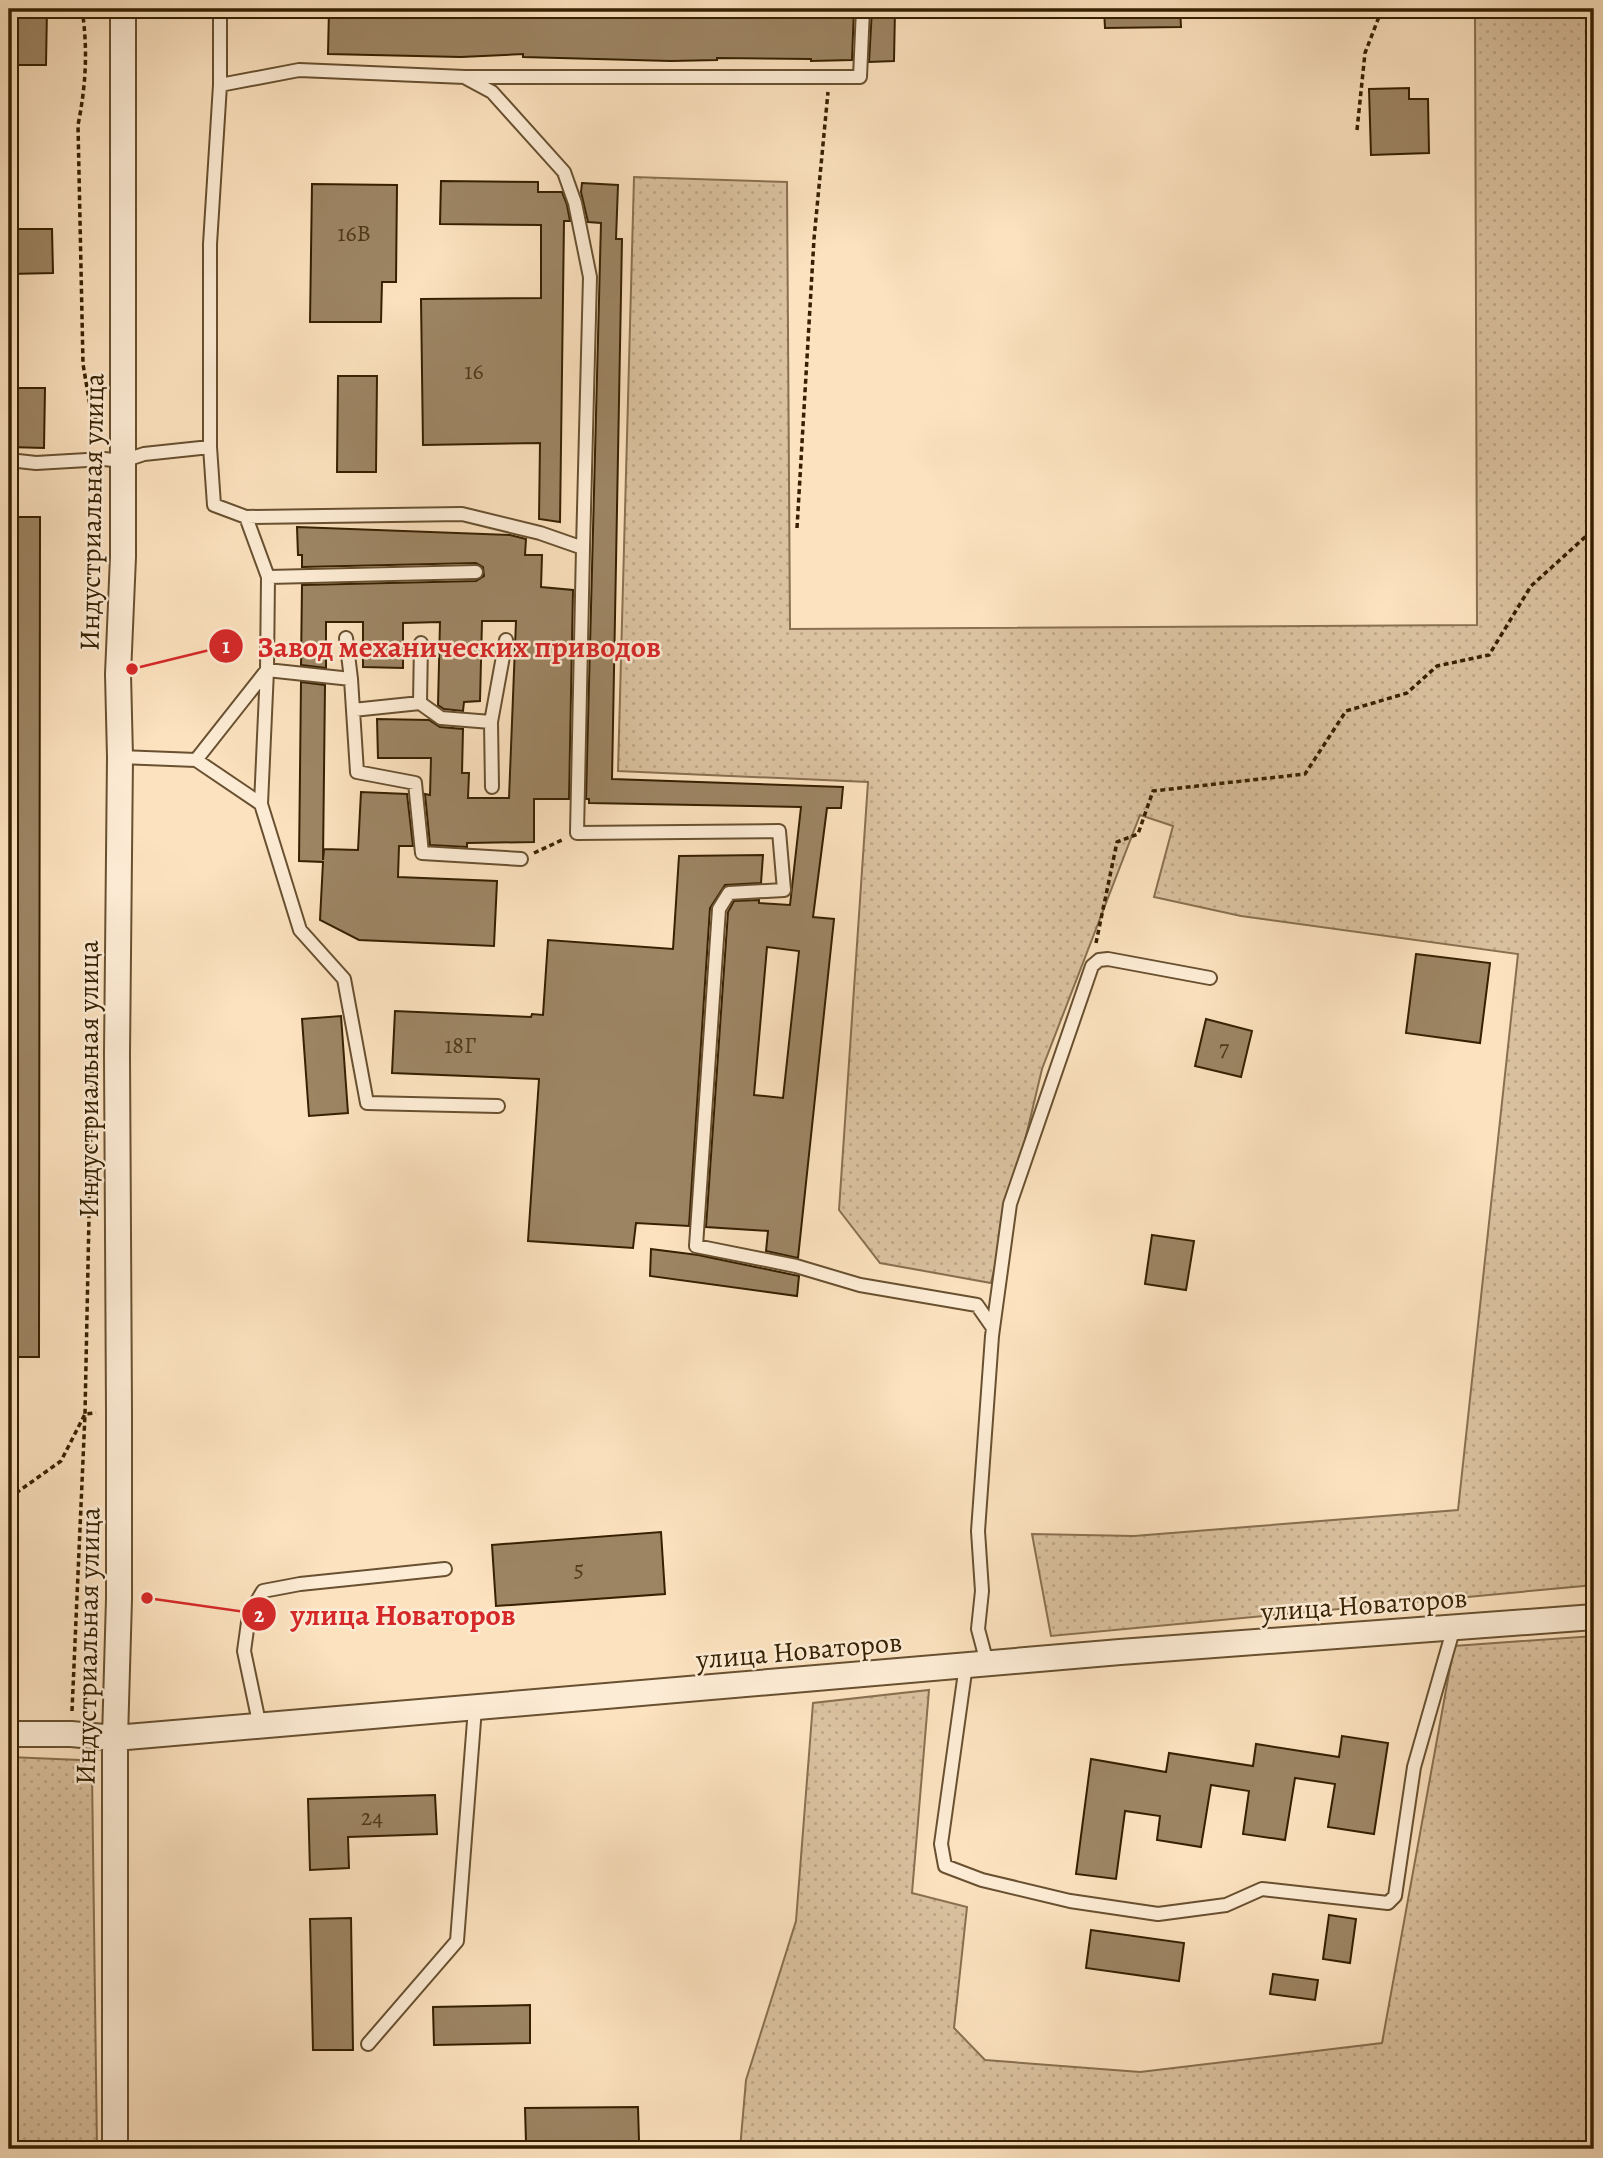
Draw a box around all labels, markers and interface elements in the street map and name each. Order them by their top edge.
house number: 16В [337,217,371,249]
house number: 16 [464,355,484,387]
street label: Индустриальная улица [71,373,113,651]
callout: Завод механических приводов [208,621,675,672]
text: Завод механических приводов [257,627,661,667]
text: 1 [222,632,230,660]
street label: Индустриальная улица [70,940,108,1218]
house number: 18Г [444,1029,476,1061]
house number: 7 [1219,1032,1230,1064]
street label: Индустриальная улица [67,1507,109,1785]
house number: 5 [574,1553,584,1585]
street label: улица Новаторов [1259,1579,1469,1631]
callout: улица Новаторов [241,1589,529,1640]
text: улица Новаторов [290,1595,515,1635]
text: 2 [254,1601,264,1629]
street label: улица Новаторов [693,1623,904,1679]
house number: 24 [361,1801,383,1833]

